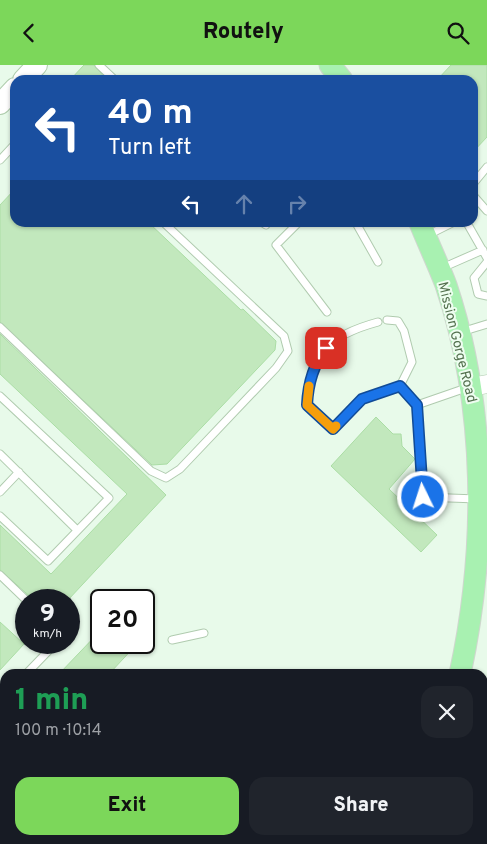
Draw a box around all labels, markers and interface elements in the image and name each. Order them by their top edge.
icon: back [15,19,43,47]
text: Routely [203,19,284,46]
icon: search [444,19,472,47]
text: 40 m [108,92,193,136]
icon: left [25,95,90,160]
text: Turn left [108,135,191,162]
icon: left [177,190,205,218]
icon: ahead [230,190,258,218]
icon: right [283,190,311,218]
street label: Mission Gorge Road [433,280,480,405]
pin [305,327,347,369]
icon: arrive [312,334,340,362]
position arrow [396,470,448,522]
speed limit sign: 20 [90,589,155,654]
text: 9 [40,599,55,631]
text: km/h [33,626,62,642]
text: 1 min [15,683,88,720]
button: close [421,686,473,738]
text: 100 m · 10:14 [15,721,102,741]
button: Exit [15,777,239,835]
button: Share [249,777,473,835]

